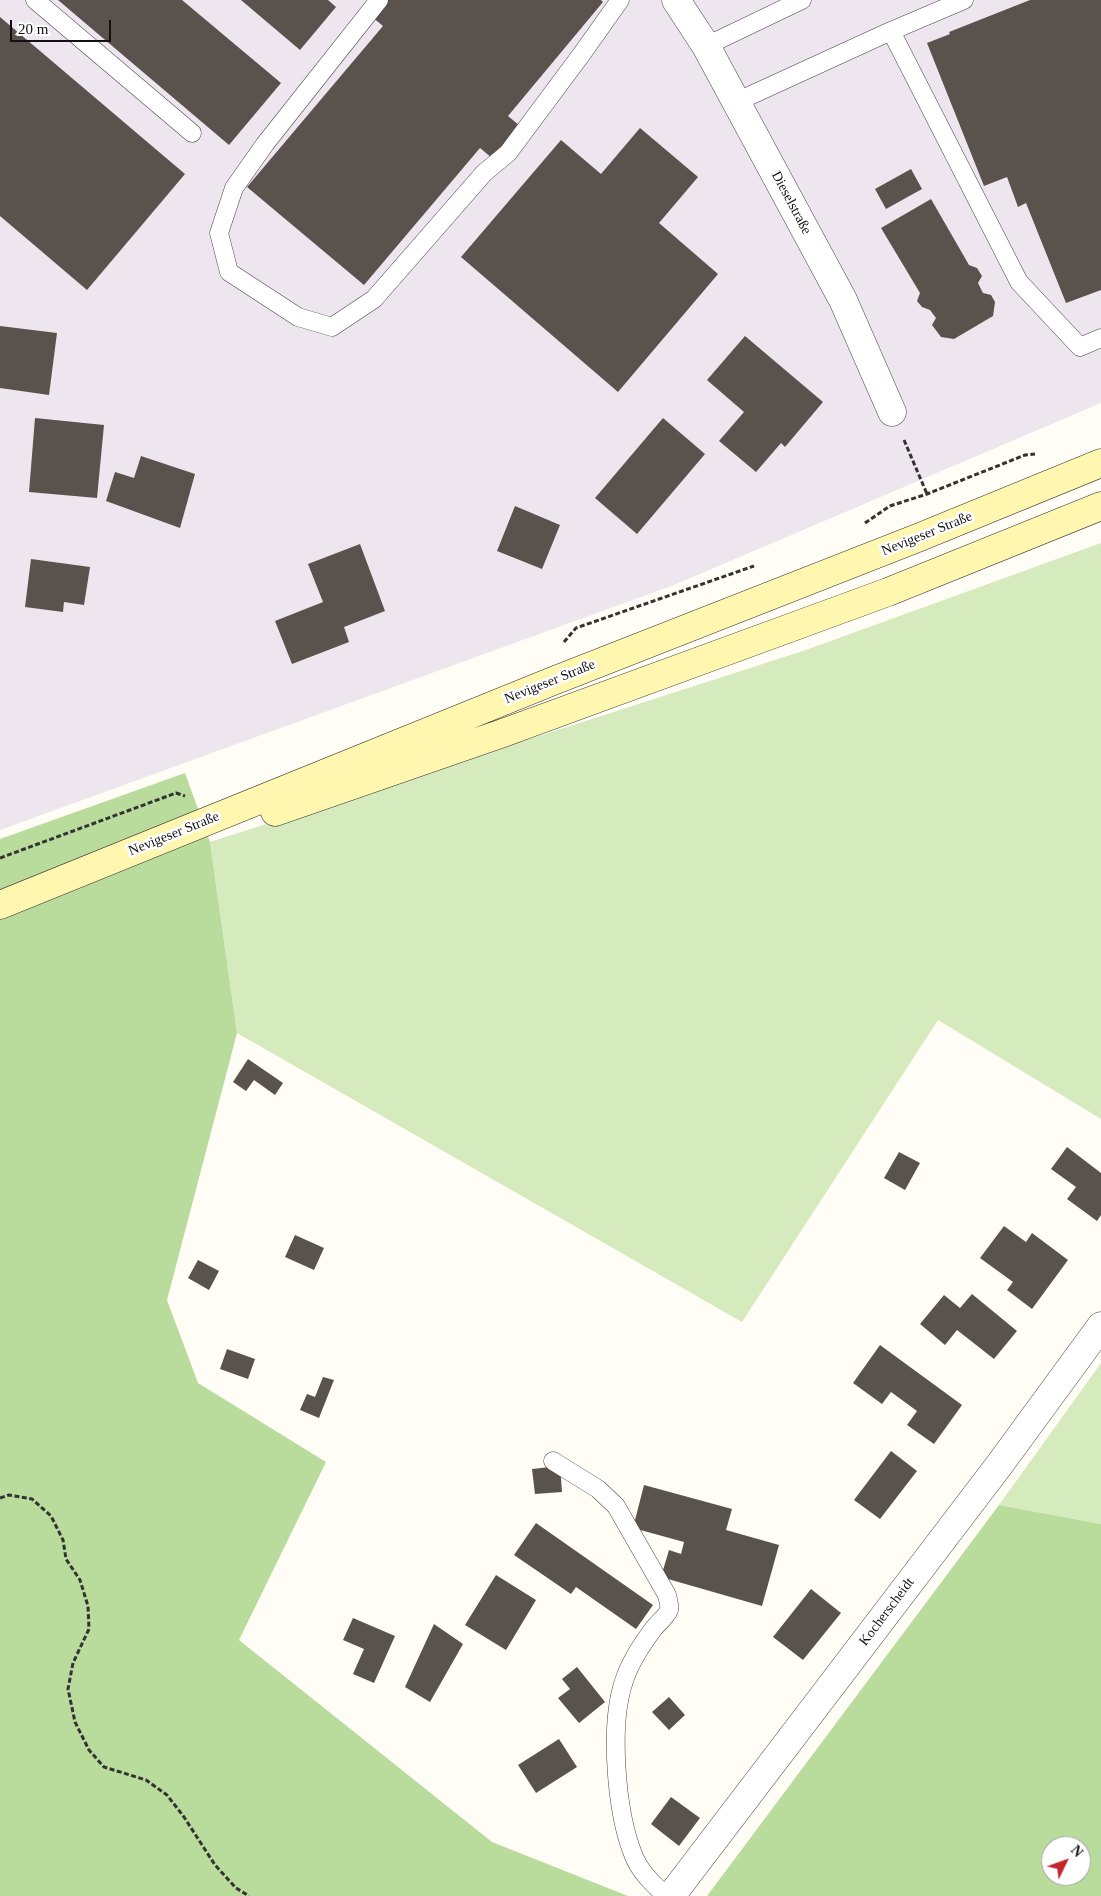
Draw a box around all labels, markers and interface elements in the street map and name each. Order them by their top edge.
scale bar [12,10,114,42]
text: 20 m [18,21,48,37]
street label: Dieselstraße [767,169,815,237]
street label: Nevigeser Straße [879,508,975,560]
street label: Nevigeser Straße [502,656,598,708]
street label: Nevigeser Straße [126,808,222,860]
street label: Kocherscheidt [856,1575,918,1649]
north arrow [1041,1836,1091,1886]
text: N [1068,1843,1086,1860]

